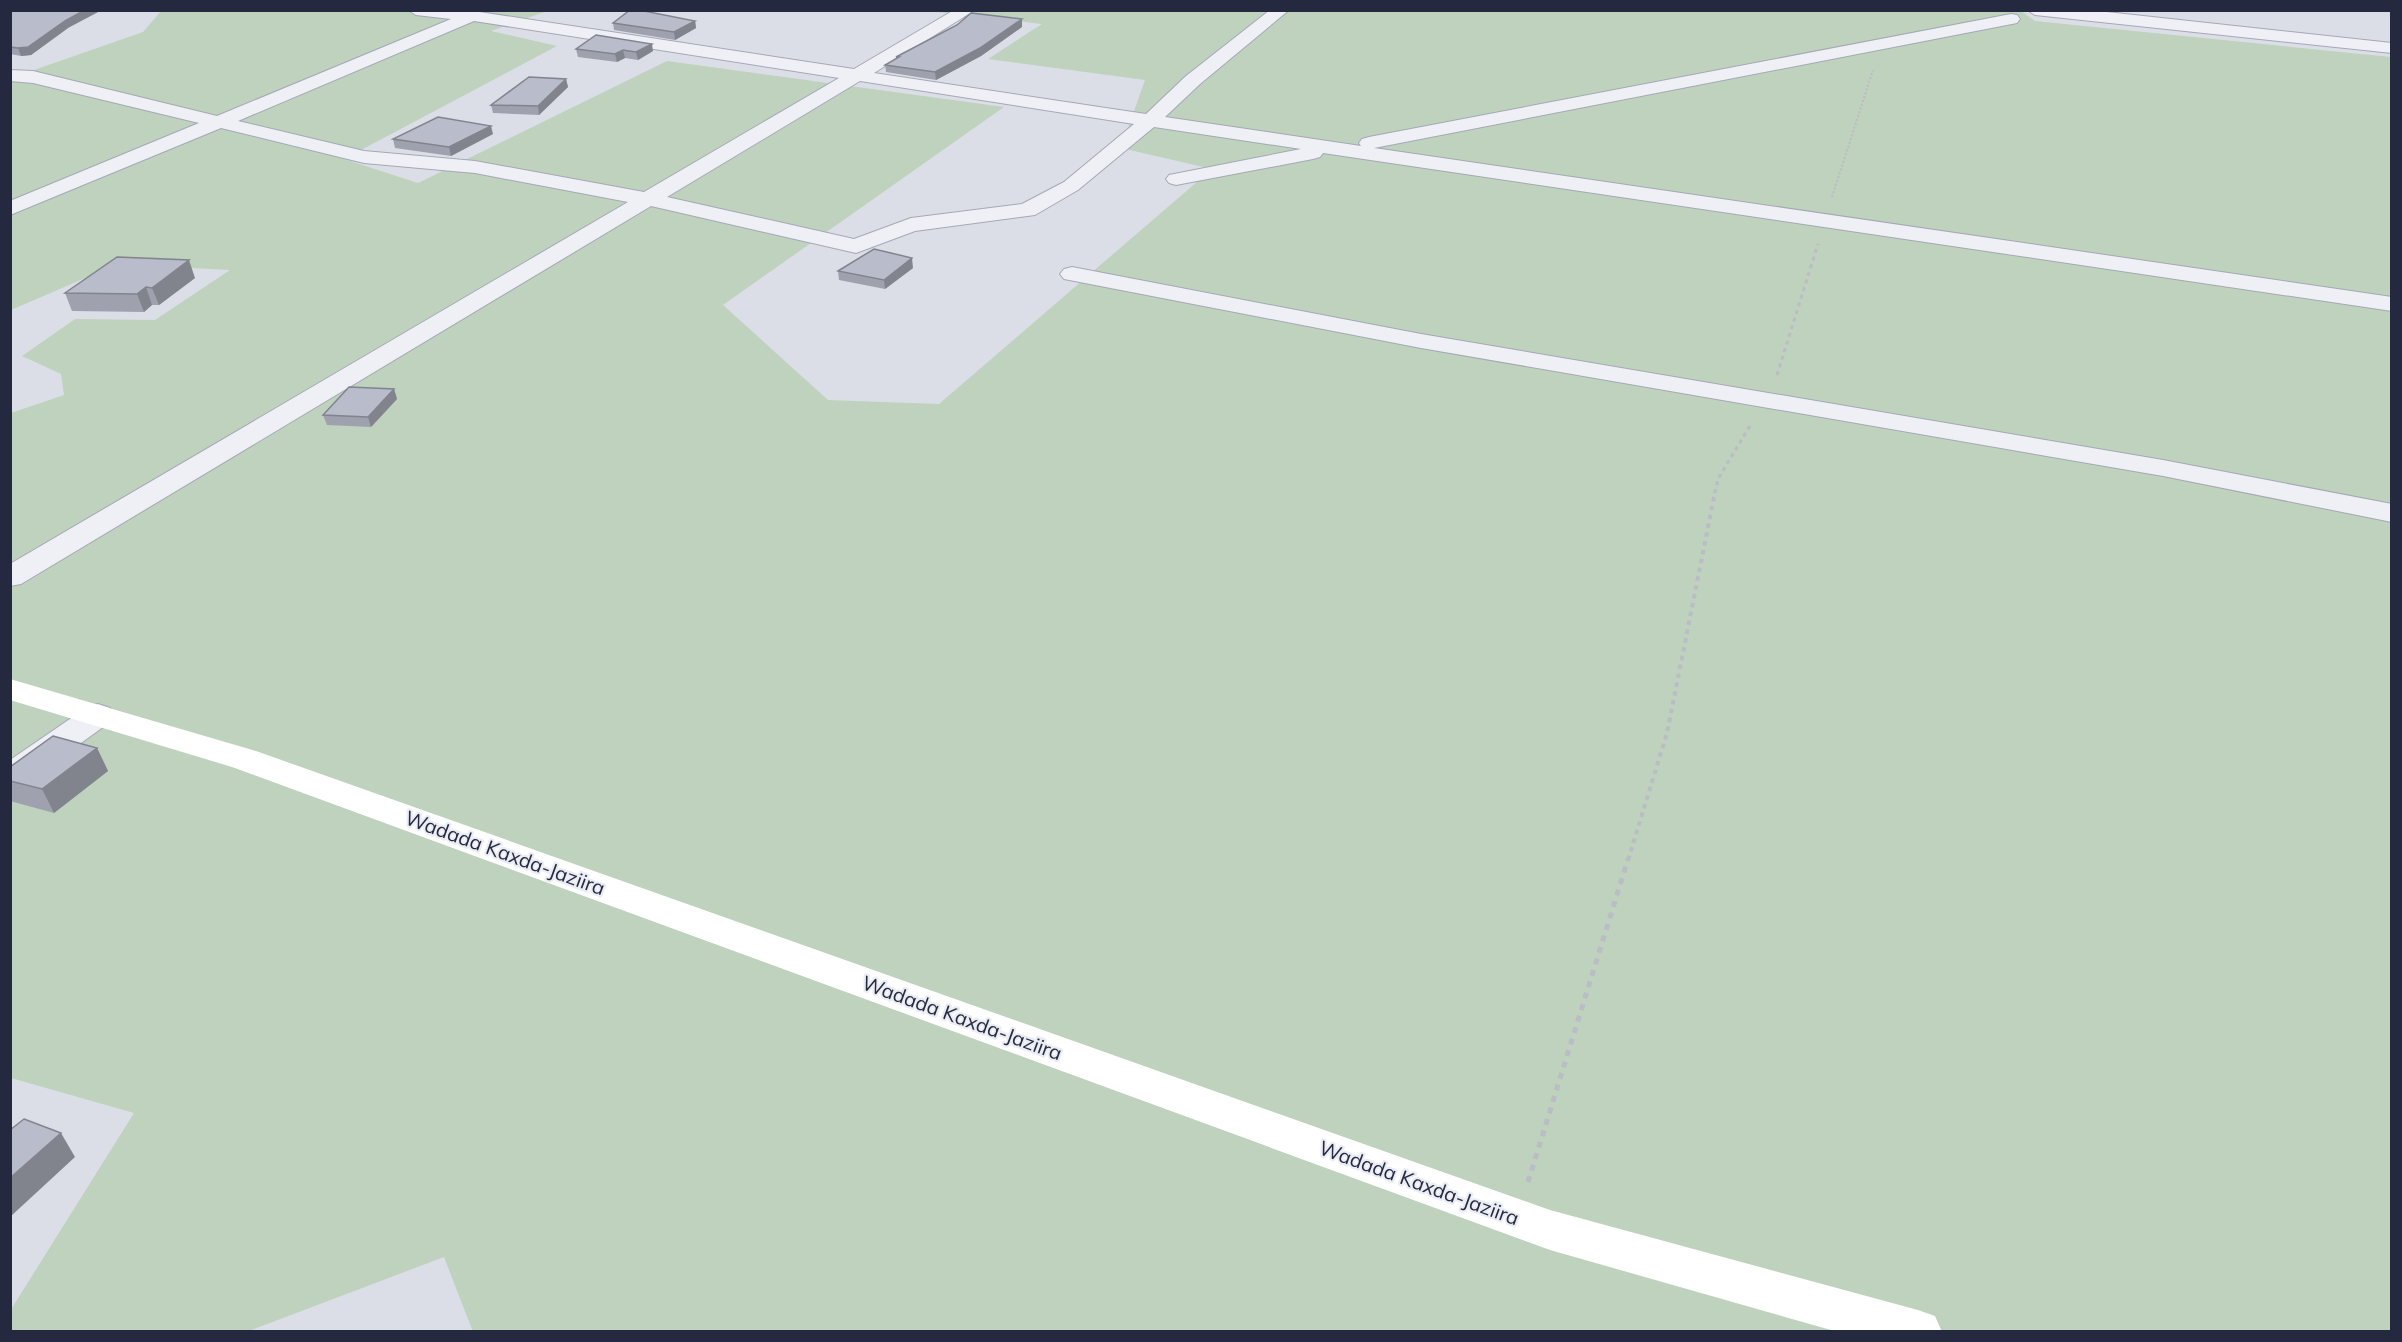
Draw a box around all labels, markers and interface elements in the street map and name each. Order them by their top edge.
street label: Wadada Kaxda-Jaziira [402,805,609,900]
street label: Wadada Kaxda-Jaziira [859,970,1066,1065]
street label: Wadada Kaxda-Jaziira [1316,1135,1523,1230]

